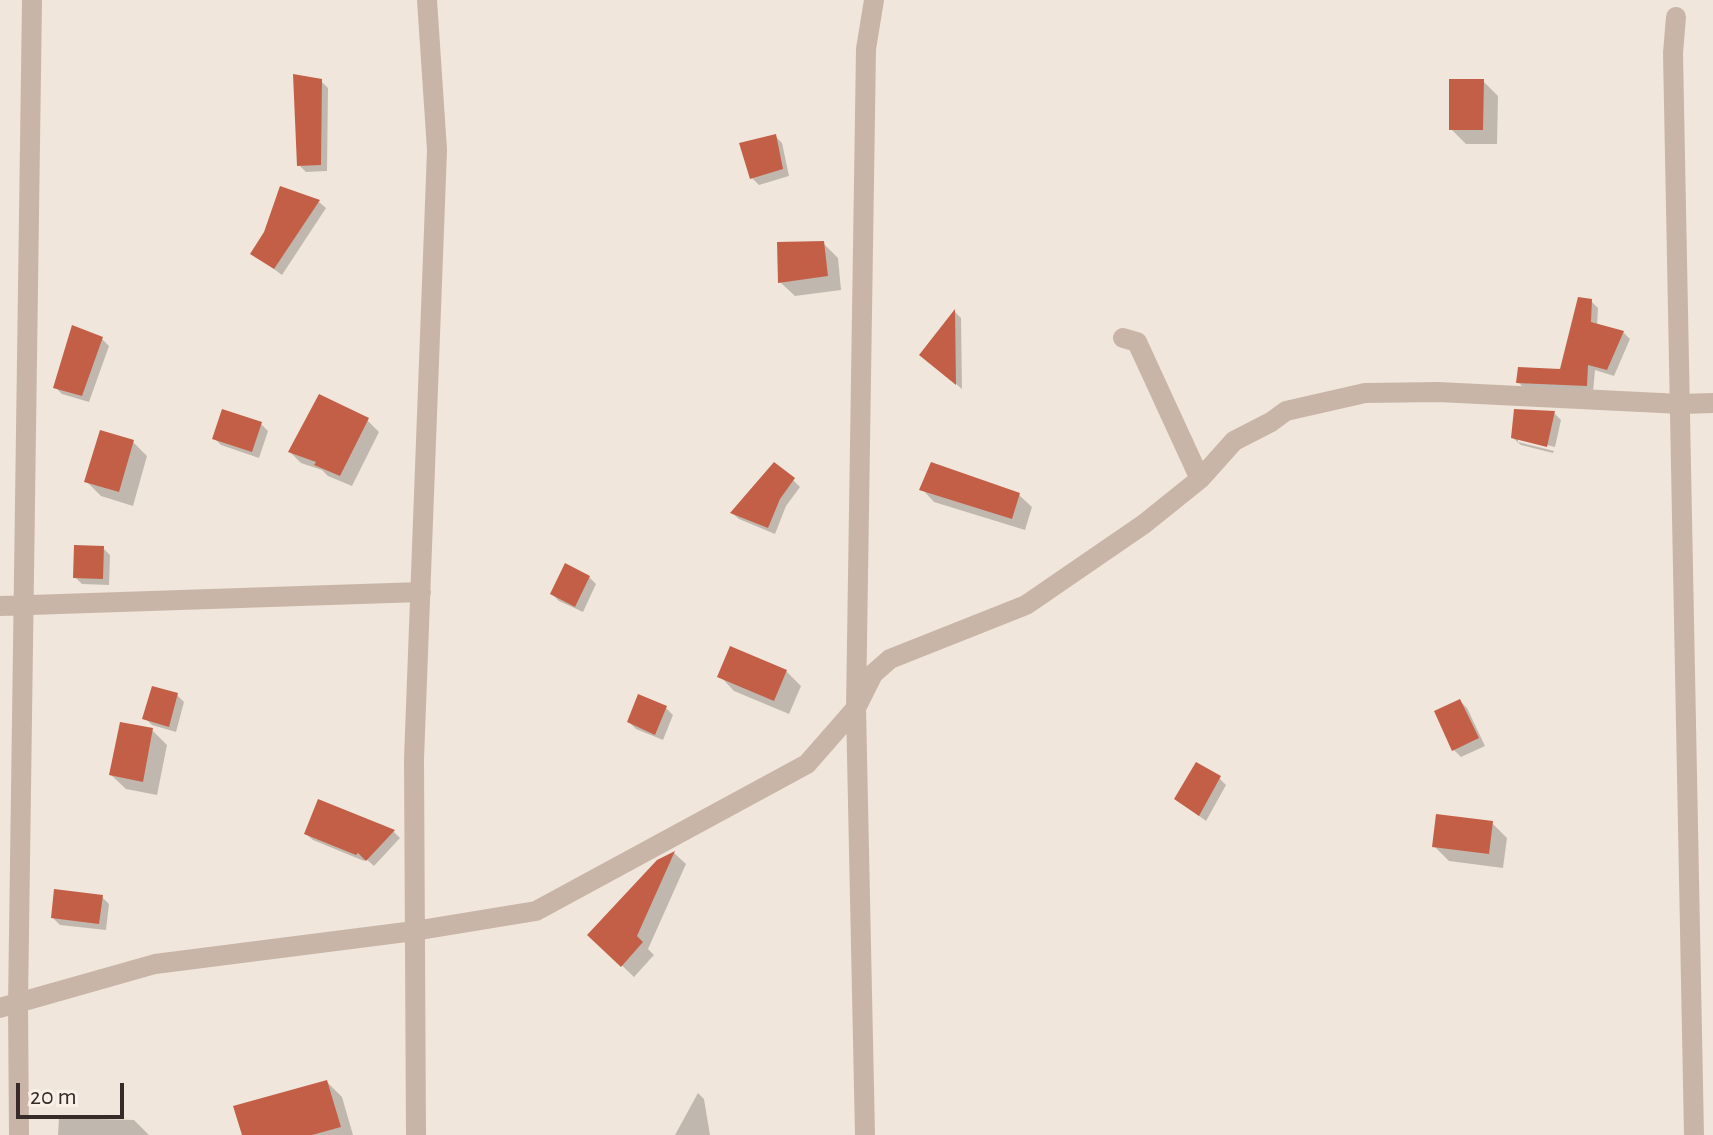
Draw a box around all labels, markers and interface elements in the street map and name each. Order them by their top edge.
scale bar [20,1067,128,1117]
text: 20 m [30,1085,77,1109]

